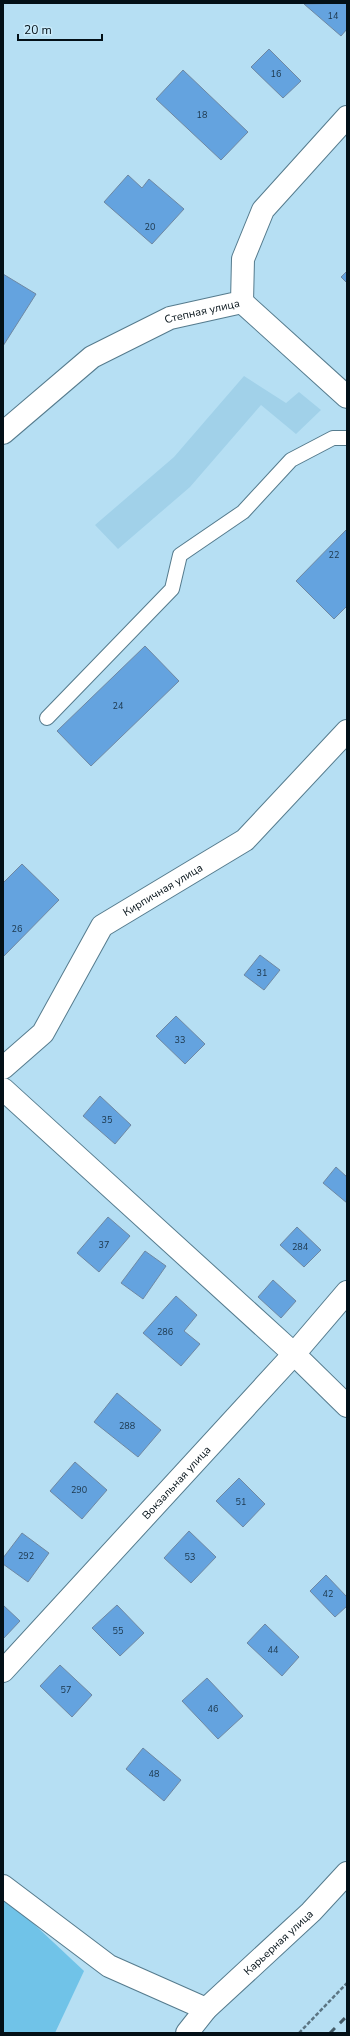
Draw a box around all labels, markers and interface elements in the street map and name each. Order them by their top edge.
house number: 14 [328,10,339,22]
scale bar [18,16,102,42]
text: 20 m [24,22,52,38]
house number: 16 [271,68,281,80]
house number: 18 [197,109,207,121]
house number: 20 [145,221,155,233]
street label: Степная улица [162,295,241,327]
house number: 22 [329,549,339,561]
house number: 24 [113,700,124,712]
street label: Кирпичная улица [120,860,205,919]
house number: 26 [12,923,22,935]
house number: 31 [257,967,267,979]
house number: 33 [175,1034,185,1046]
house number: 35 [102,1114,112,1126]
house number: 37 [99,1239,109,1251]
house number: 284 [292,1241,309,1253]
house number: 286 [157,1326,173,1338]
house number: 288 [119,1420,135,1432]
street label: Вокзальная улица [138,1442,214,1522]
house number: 290 [71,1484,87,1496]
house number: 51 [236,1496,246,1508]
house number: 292 [18,1550,34,1562]
house number: 53 [185,1551,195,1563]
house number: 42 [323,1588,333,1600]
house number: 55 [113,1625,123,1637]
house number: 44 [268,1644,279,1656]
house number: 57 [61,1684,71,1696]
house number: 46 [208,1703,218,1715]
house number: 48 [149,1768,159,1780]
street label: Карьерная улица [240,1906,316,1978]

